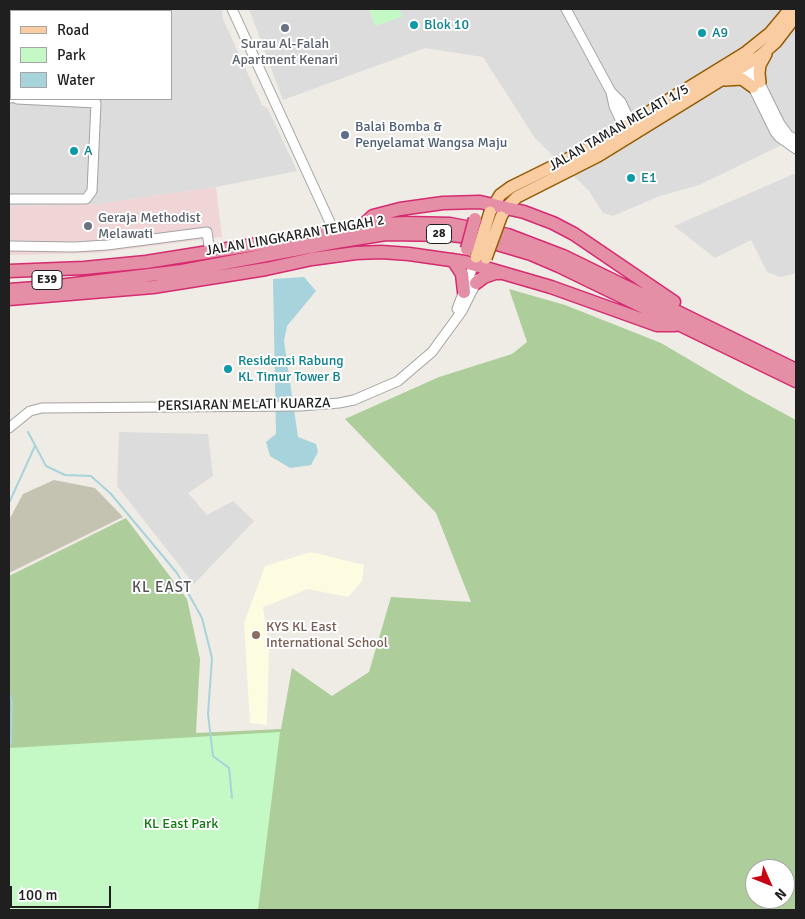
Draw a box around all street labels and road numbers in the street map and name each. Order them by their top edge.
street label: JALAN TAMAN MELATI 1/5 [546,81,692,175]
street label: JALAN LINGKARAN TENGAH 2 [204,212,386,260]
road number: 28 [426,224,452,243]
road number: E39 [32,270,62,290]
street label: PERSIARAN MELATI KUARZA [157,395,331,415]

